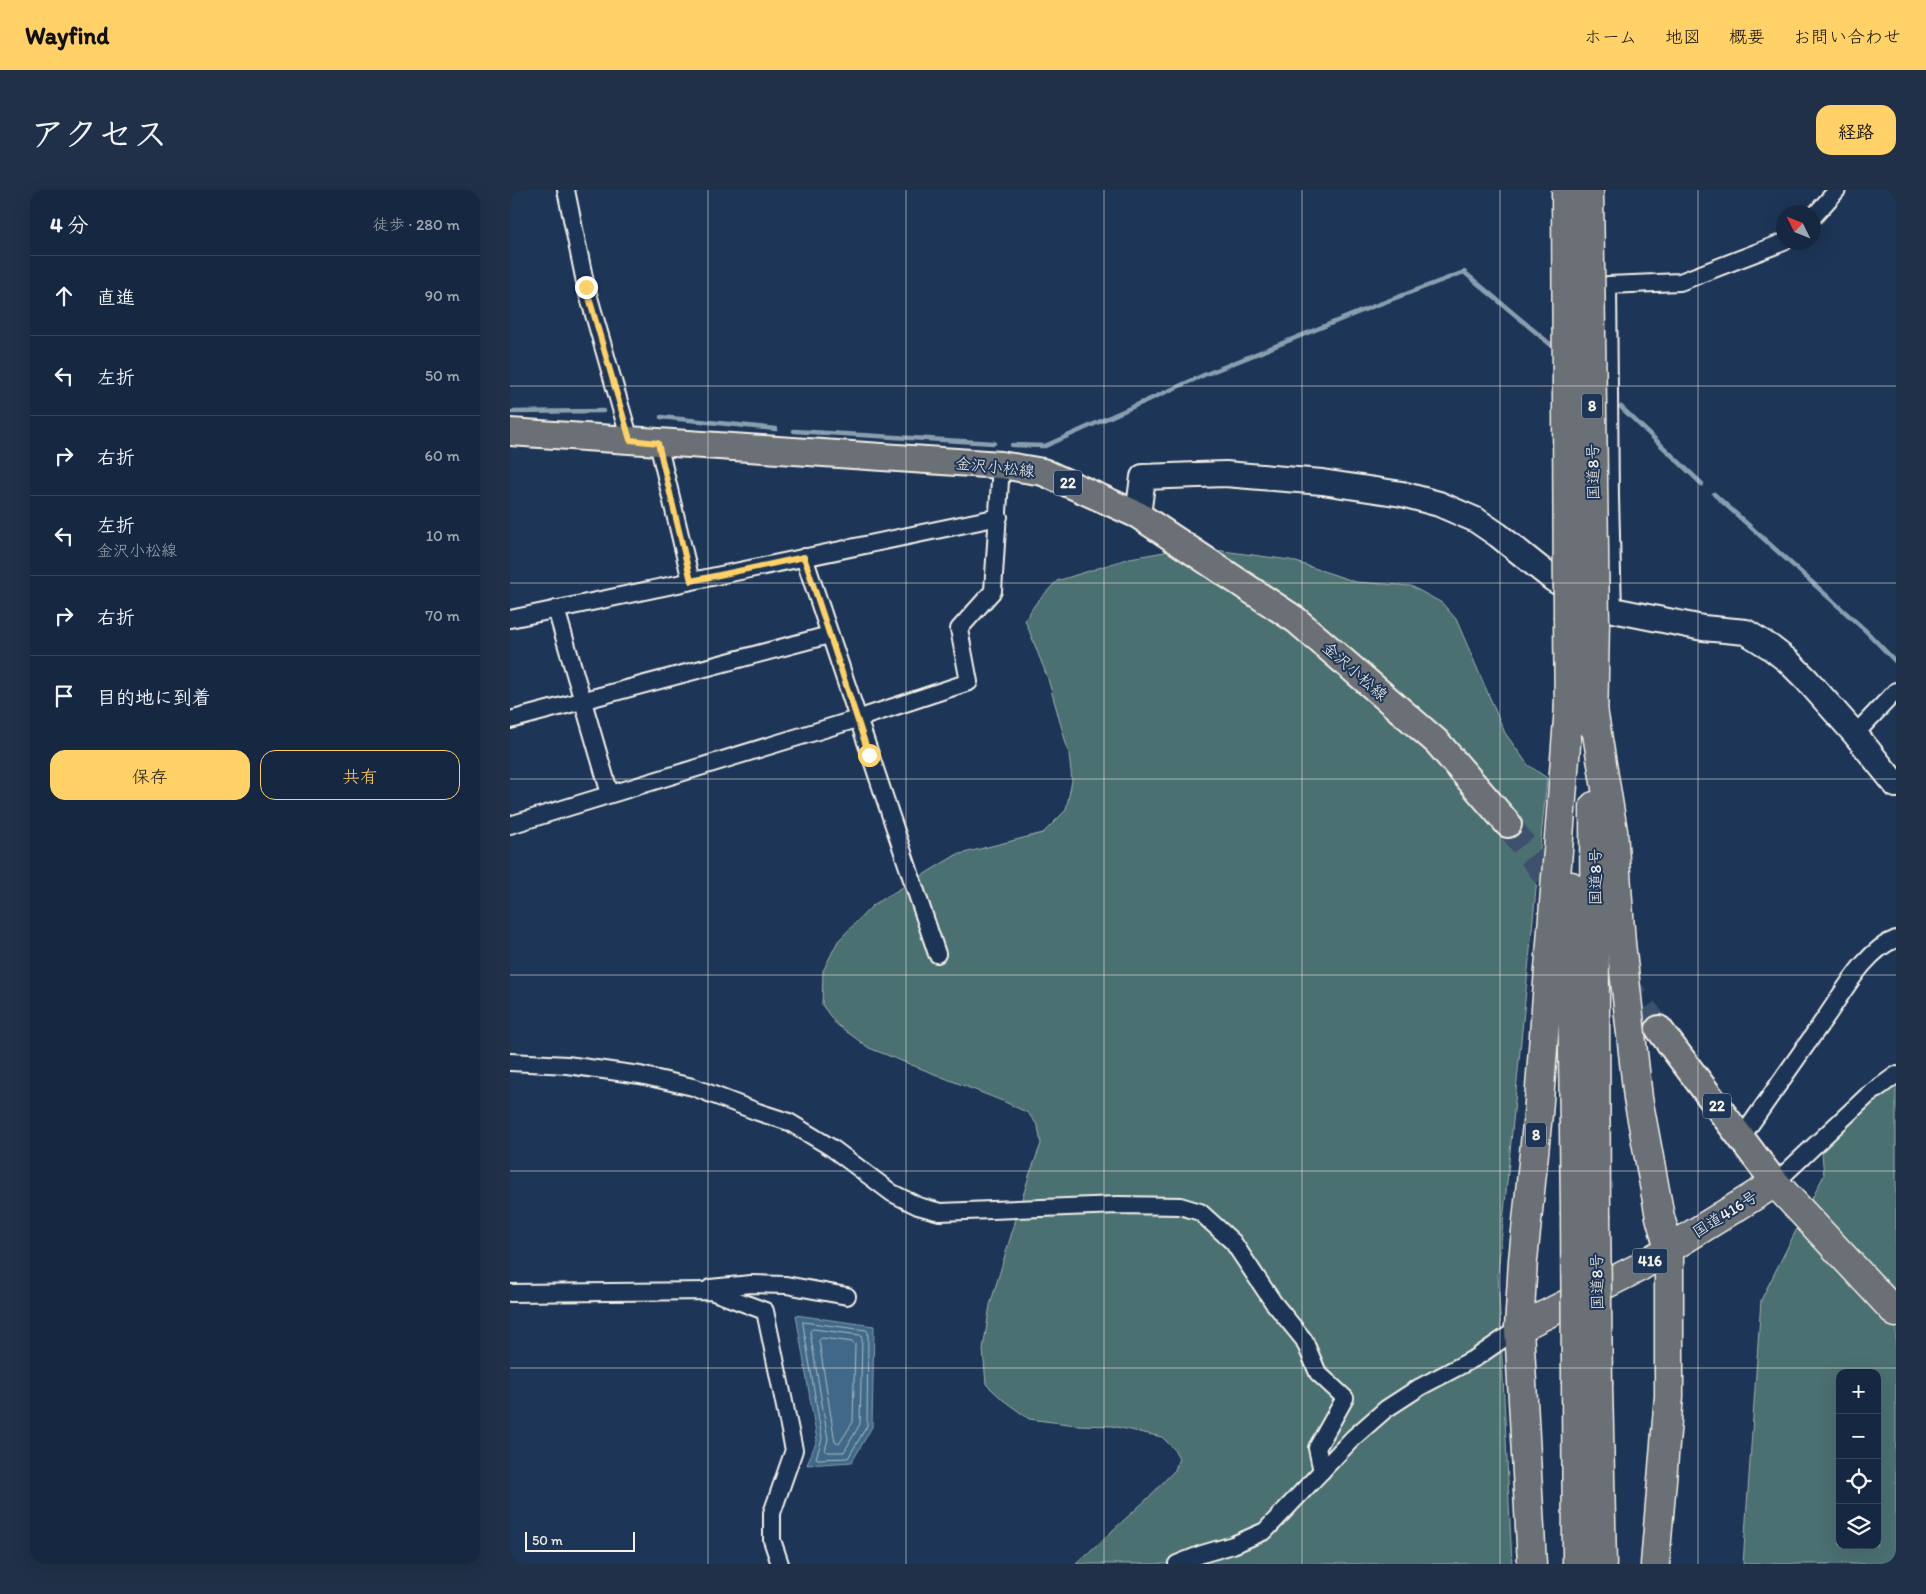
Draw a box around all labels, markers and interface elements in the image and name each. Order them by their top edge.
text: Wayfind [25,21,109,50]
text: ホーム [1584,26,1637,48]
text: 地図 [1665,26,1701,48]
text: 概要 [1729,26,1765,48]
text: お問い合わせ [1793,26,1901,48]
button: 経路 [1816,105,1896,155]
text: アクセス [30,113,168,155]
north arrow [1776,205,1821,250]
text: 4 分 [50,212,88,237]
text: 徒歩 · 280 m [373,215,460,234]
route end [575,276,598,299]
icon: ahead [50,282,78,310]
text: 直進 [97,286,135,309]
text: 90 m [425,286,460,305]
icon: left [50,362,78,390]
text: 左折 [97,366,135,389]
text: 50 m [425,366,460,385]
road number: 8 [1582,394,1602,418]
icon: right [50,442,78,470]
street label: 国道8号 [1583,443,1603,501]
text: 右折 [97,446,135,469]
text: 60 m [425,446,460,465]
street label: 金沢小松線 [954,453,1036,481]
road number: 22 [1054,470,1082,496]
text: 左折 [97,514,135,537]
icon: left [50,522,78,550]
text: 10 m [426,526,460,545]
text: 金沢小松線 [97,541,177,560]
icon: right [50,602,78,630]
text: 右折 [97,606,135,629]
text: 70 m [425,606,460,625]
street label: 金沢小松線 [1319,638,1391,704]
icon: arrive [50,682,78,710]
text: 目的地に到着 [97,686,211,709]
route start [858,744,881,767]
button: 保存 [50,750,250,800]
button: 共有 [260,750,460,800]
street label: 国道8号 [1586,849,1605,905]
road number: 22 [1703,1094,1731,1118]
road number: 8 [1526,1122,1546,1148]
street label: 国道416号 [1689,1186,1761,1242]
road number: 416 [1632,1248,1668,1274]
street label: 国道8号 [1587,1253,1607,1311]
map controls [1836,1369,1881,1549]
button: + [1836,1369,1881,1414]
button: − [1836,1414,1881,1459]
button: locate [1836,1459,1881,1504]
button: layers [1836,1504,1881,1549]
scale bar [525,1529,635,1552]
text: 50 m [532,1532,563,1549]

